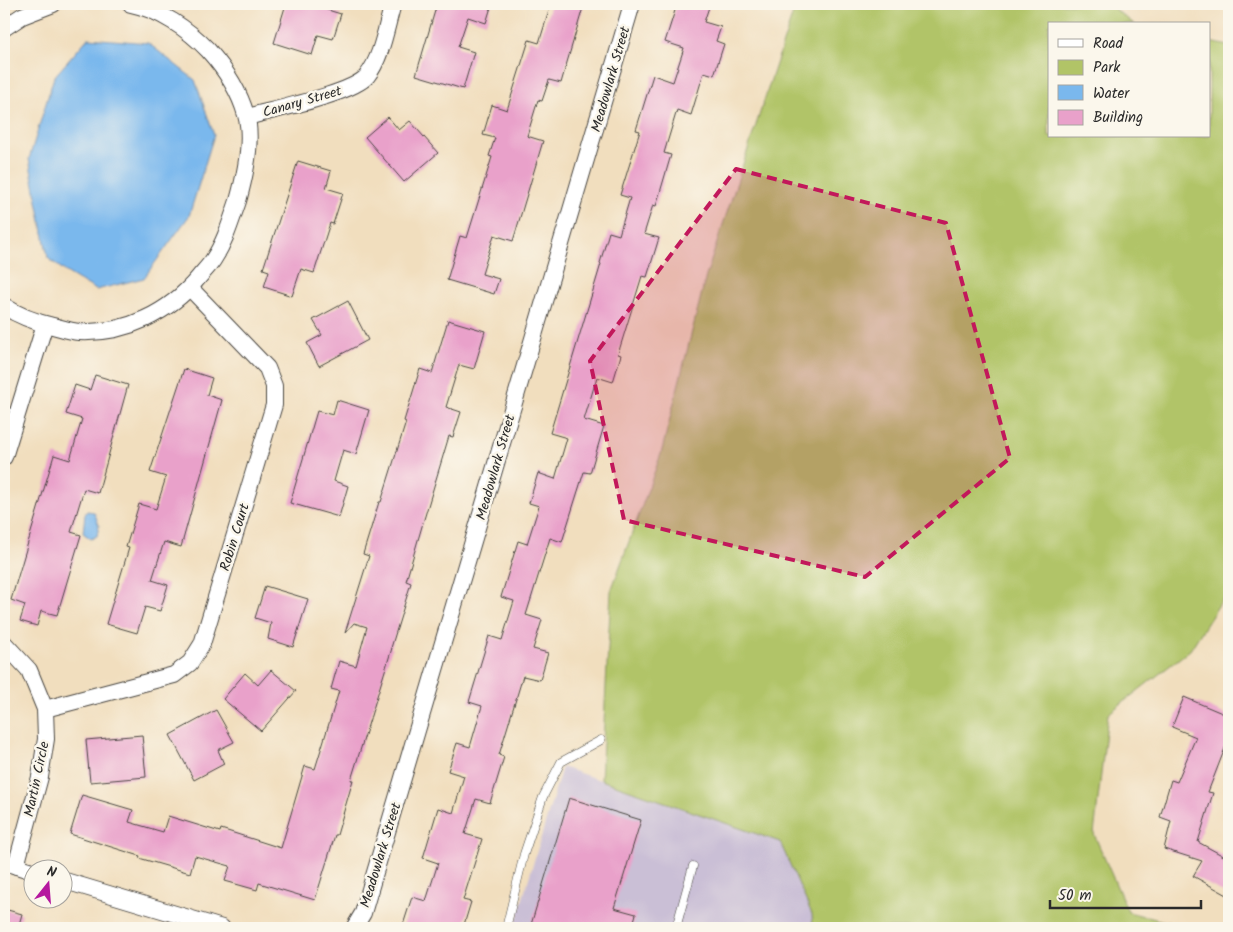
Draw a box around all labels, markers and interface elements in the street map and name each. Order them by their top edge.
legend [1048,22,1210,138]
street label: Meadowlark Street [585,23,637,135]
text: Road [1093,32,1124,56]
text: Park [1093,56,1121,80]
street label: Canary Street [260,80,345,124]
text: Water [1093,82,1130,106]
text: Building [1093,106,1143,130]
street label: Meadowlark Street [470,411,522,523]
street label: Robin Court [214,500,256,574]
street label: Martin Circle [18,739,56,819]
street label: Meadowlark Street [355,799,408,911]
north arrow [22,860,72,910]
text: N [44,861,59,884]
scale bar [1050,877,1202,909]
text: 50 m [1058,884,1092,908]

